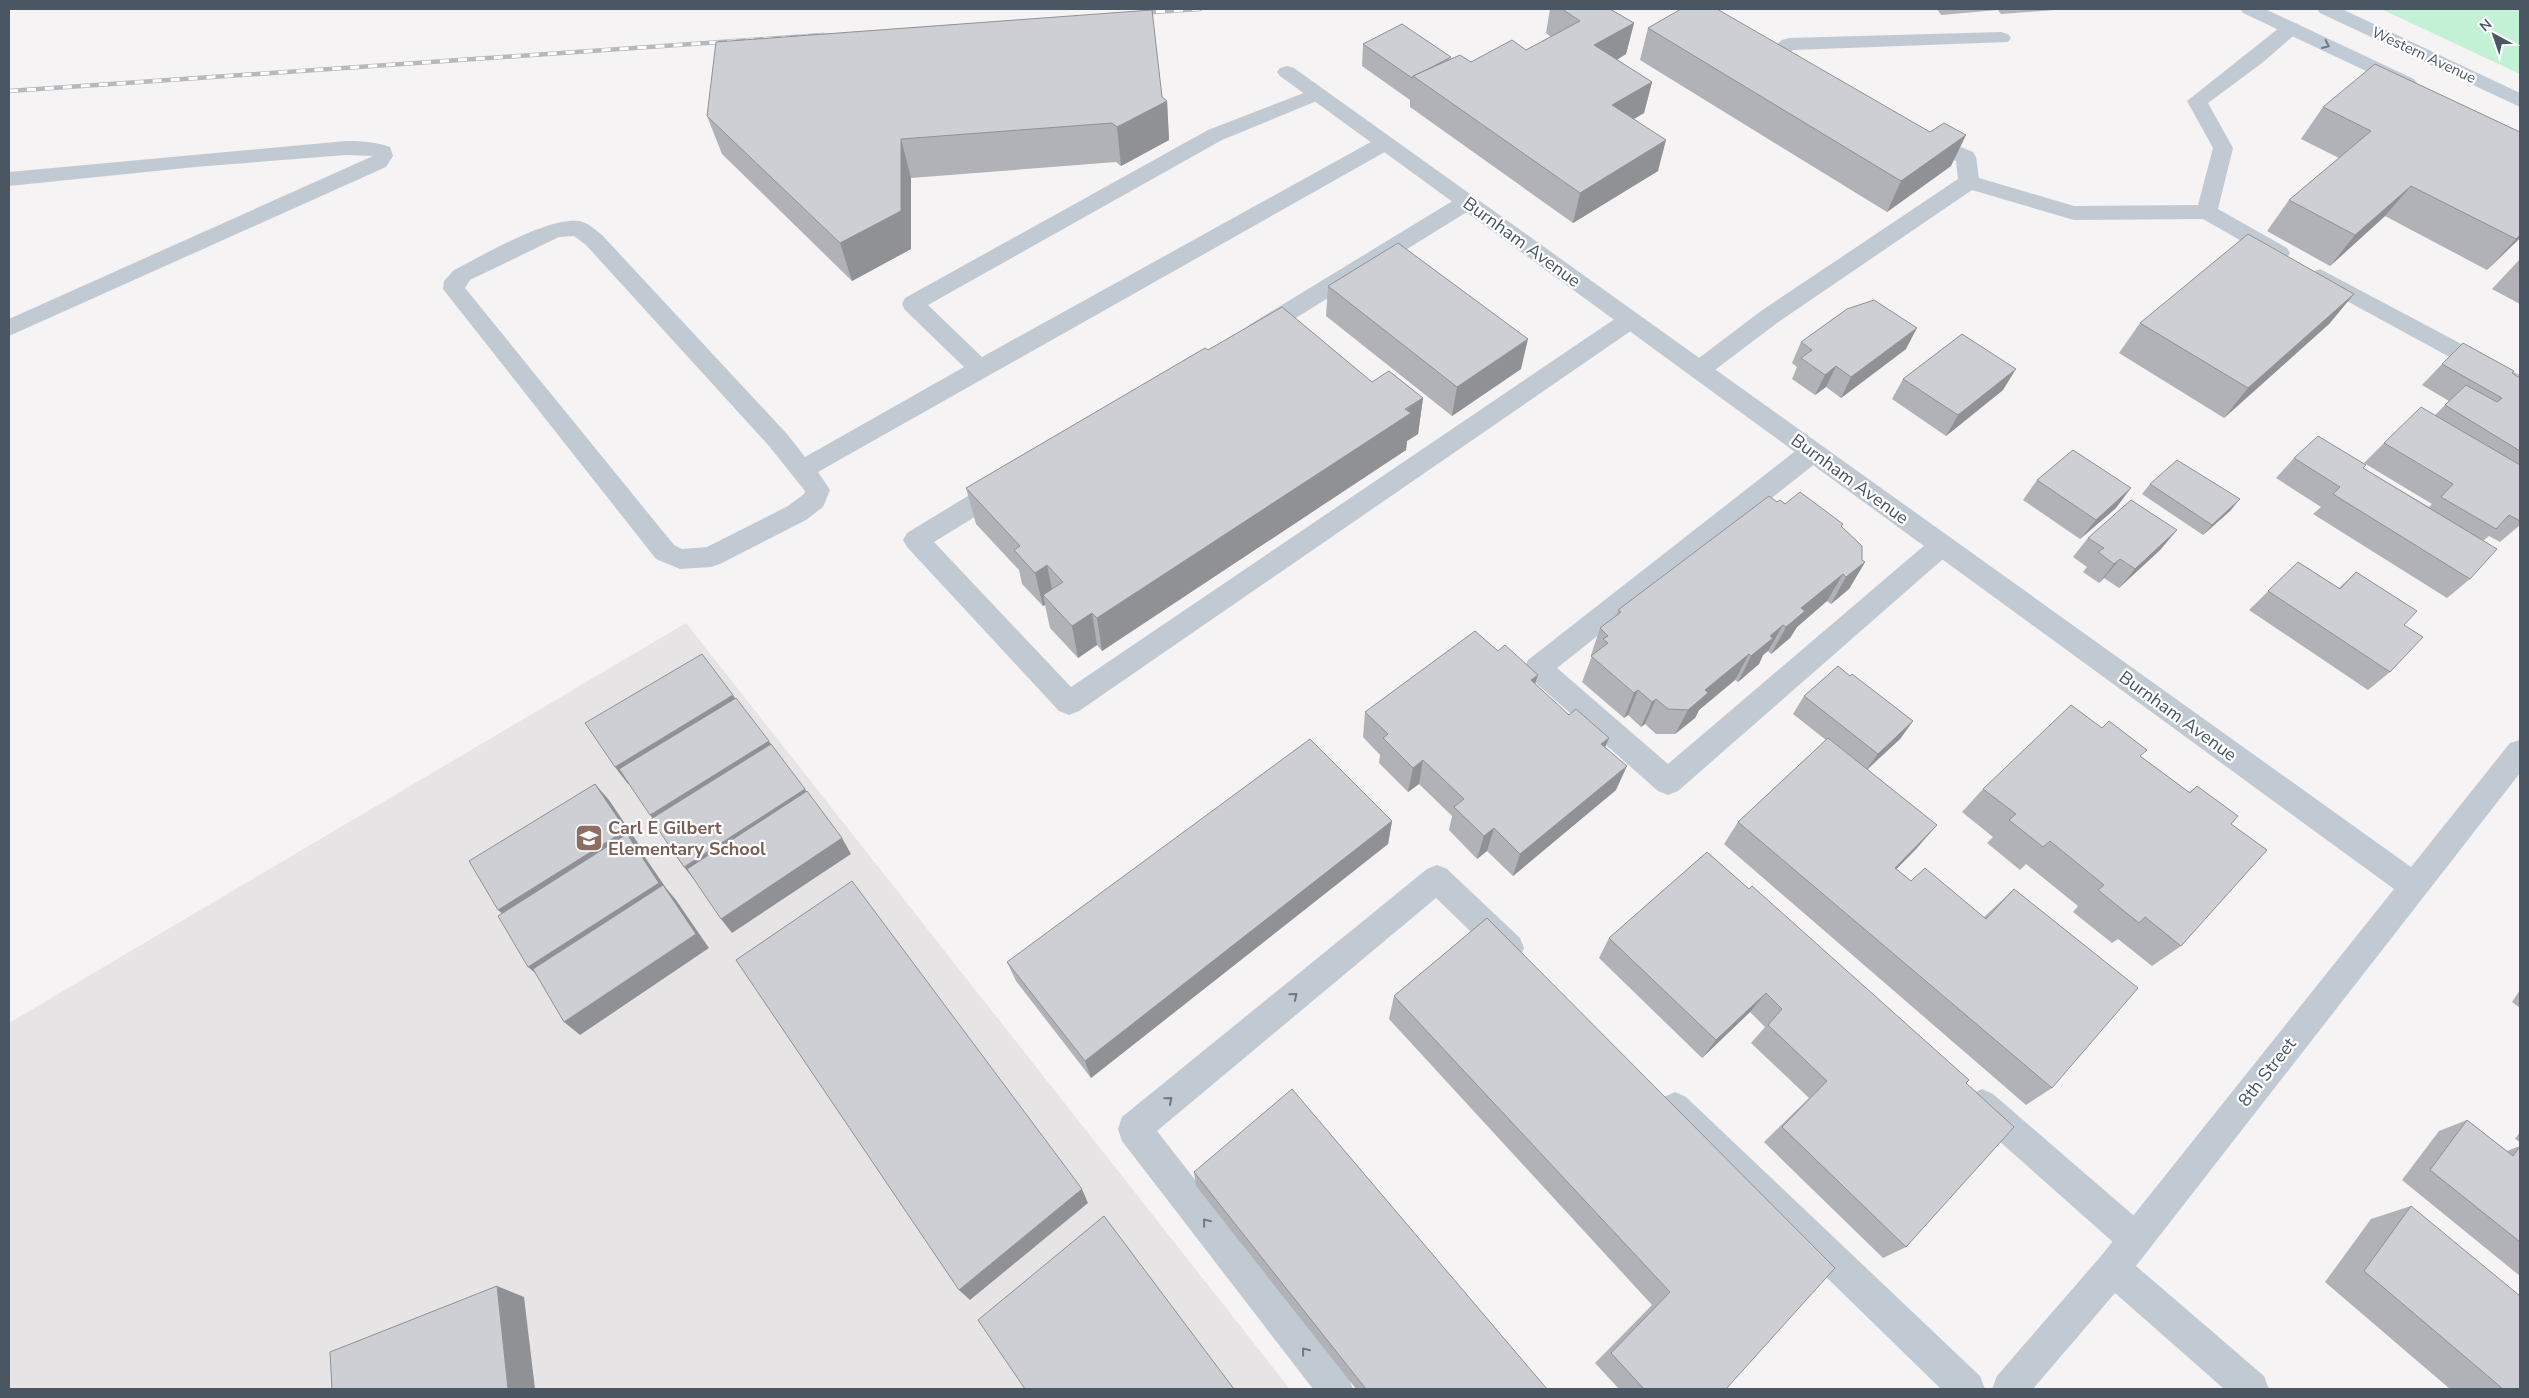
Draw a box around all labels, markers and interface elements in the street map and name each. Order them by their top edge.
north arrow [2469,10,2519,60]
text: N [2476,15,2496,36]
street label: Western Avenue [2369,22,2479,88]
one-way arrow [2321,38,2330,49]
street label: Burnham Avenue [1458,191,1586,293]
street label: Burnham Avenue [1786,428,1914,530]
street label: Burnham Avenue [2114,665,2242,767]
place label: Carl E Gilbert Elementary School [608,816,766,861]
school or university icon: Carl E Gilbert Elementary School [574,823,604,853]
one-way arrow [1289,993,1298,1002]
street label: 8th Street [2233,1032,2302,1111]
one-way arrow [1163,1097,1172,1106]
one-way arrow [1203,1218,1212,1228]
one-way arrow [1302,1347,1311,1357]

